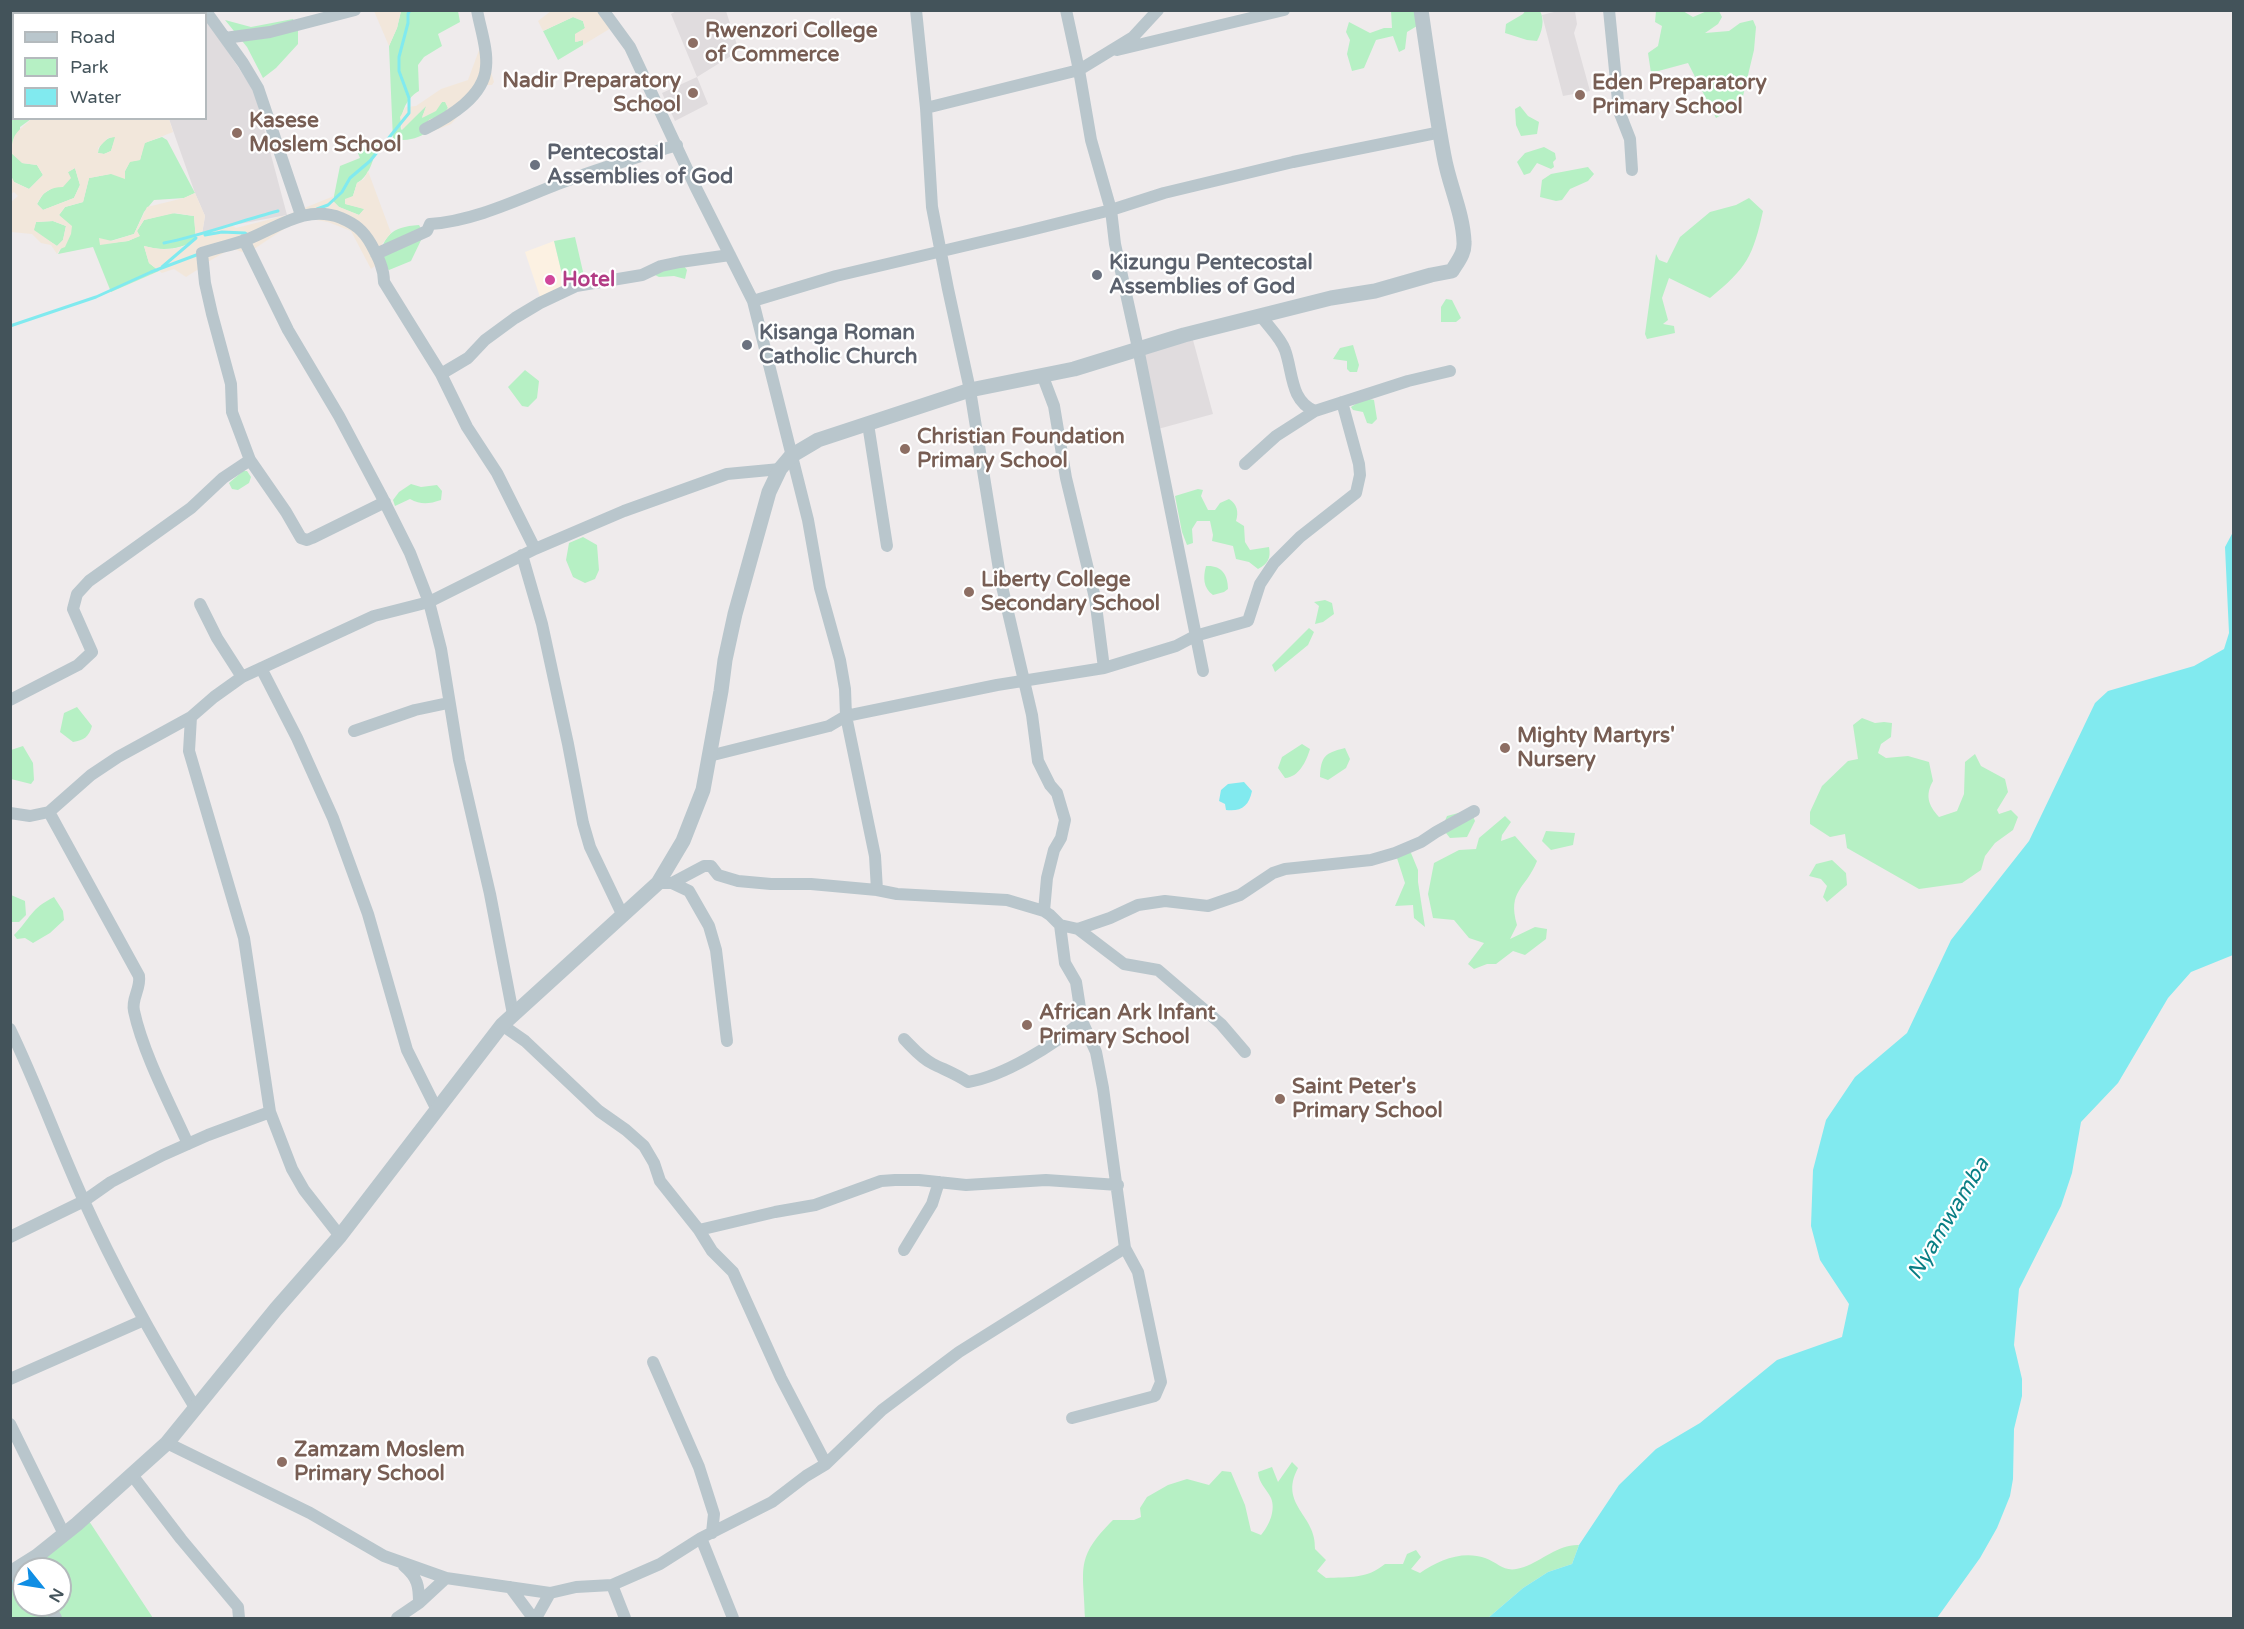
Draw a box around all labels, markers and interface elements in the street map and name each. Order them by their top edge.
legend [12,12,207,120]
place label: Rwenzori College of Commerce [705,18,878,68]
text: Road [70,26,115,48]
marker: Rwenzori College of Commerce [686,36,700,50]
text: Park [70,56,108,78]
place label: Nadir Preparatory School [502,68,681,118]
place label: Eden Preparatory Primary School [1592,70,1767,120]
text: Water [70,86,121,108]
marker: Nadir Preparatory School [686,86,700,100]
marker: Eden Preparatory Primary School [1573,88,1587,102]
place label: Kasese Moslem School [249,108,401,158]
marker: Kasese Moslem School [230,126,244,140]
place label: Pentecostal Assemblies of God [547,140,733,190]
marker: Pentecostal Assemblies of God [528,158,542,172]
place label: Kizungu Pentecostal Assemblies of God [1109,250,1313,300]
place label: Hotel [562,267,615,293]
marker: Kizungu Pentecostal Assemblies of God [1090,268,1104,282]
marker: Hotel [543,273,557,287]
place label: Kisanga Roman Catholic Church [759,320,918,370]
marker: Kisanga Roman Catholic Church [740,338,754,352]
place label: Christian Foundation Primary School [917,424,1125,474]
marker: Christian Foundation Primary School [898,442,912,456]
place label: Liberty College Secondary School [981,567,1160,617]
marker: Liberty College Secondary School [962,585,976,599]
place label: Mighty Martyrs' Nursery [1517,723,1675,773]
marker: Mighty Martyrs' Nursery [1498,741,1512,755]
place label: African Ark Infant Primary School [1039,1000,1216,1050]
marker: African Ark Infant Primary School [1020,1018,1034,1032]
place label: Saint Peter's Primary School [1292,1074,1443,1124]
marker: Saint Peter's Primary School [1273,1092,1287,1106]
water label: Nyamwamba [1902,1153,1996,1285]
place label: Zamzam Moslem Primary School [294,1437,465,1487]
marker: Zamzam Moslem Primary School [275,1455,289,1469]
north arrow [12,1557,72,1617]
text: N [44,1584,68,1606]

